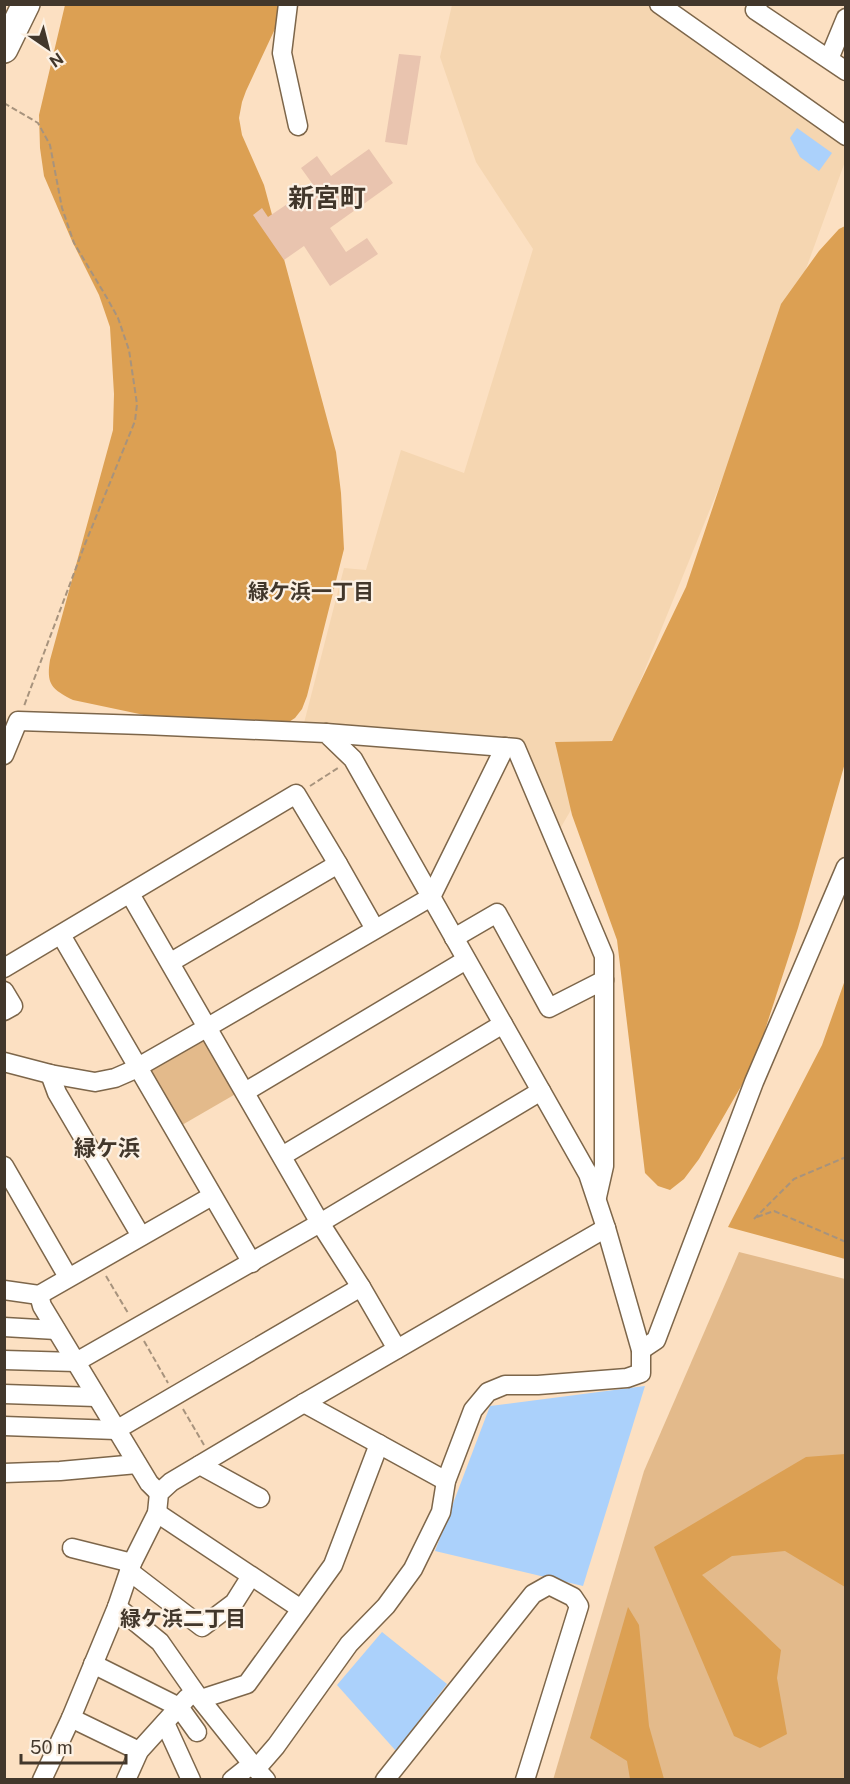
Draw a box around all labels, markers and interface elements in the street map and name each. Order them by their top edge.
north arrow [18,18,78,78]
text: N [46,49,67,71]
district label: 新宮町 [288,182,366,213]
district label: 緑ケ浜一丁目 [248,579,374,604]
district label: 緑ケ浜 [74,1135,140,1161]
district label: 緑ケ浜二丁目 [120,1606,246,1631]
scale bar [21,1727,126,1765]
text: 50 m [30,1737,73,1758]

